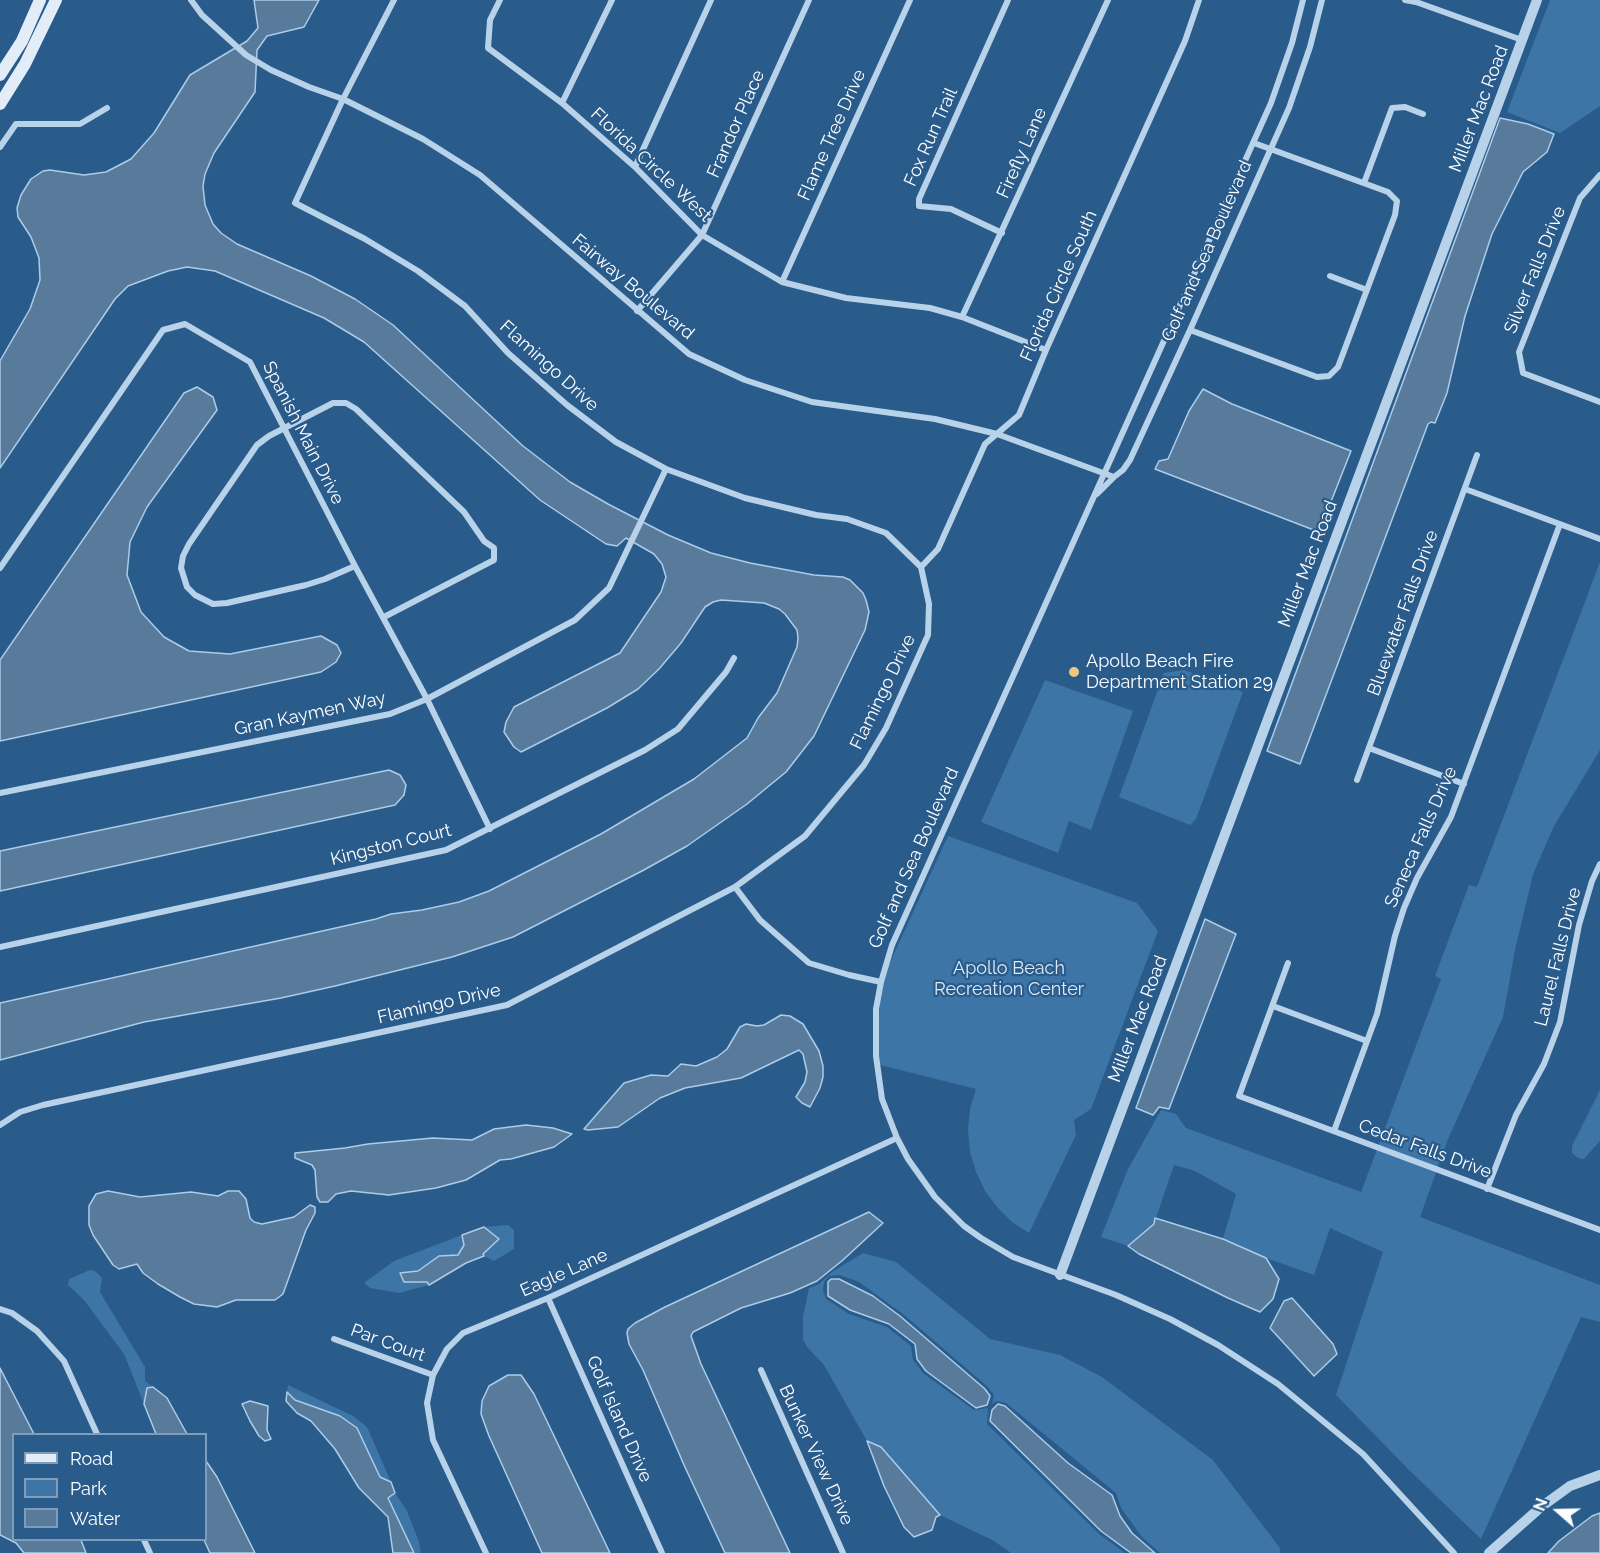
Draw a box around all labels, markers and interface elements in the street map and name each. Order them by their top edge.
street label: Miller Mac Road [1445,43,1513,175]
street label: Flame Tree Drive [793,66,871,204]
street label: Frandor Place [703,67,769,181]
street label: Fox Run Trail [900,84,962,190]
street label: Florida Circle West [586,103,716,227]
street label: Firefly Lane [992,104,1052,202]
street label: Golf and Sea Boulevard [1157,157,1257,345]
street label: Silver Falls Drive [1500,203,1570,337]
street label: Florida Circle South [1016,207,1102,365]
street label: Fairway Boulevard [568,230,698,344]
street label: Flamingo Drive [495,316,603,416]
street label: Spanish Main Drive [258,358,348,508]
street label: Miller Mac Road [1274,498,1342,630]
street label: Bluewater Falls Drive [1363,527,1443,699]
street label: Flamingo Drive [846,631,920,753]
place label: Apollo Beach Fire Department Station 29 [1086,651,1273,694]
marker: Apollo Beach Fire Department Station 29 [1067,665,1081,679]
street label: Gran Kaymen Way [232,687,388,741]
street label: Seneca Falls Drive [1380,763,1462,911]
street label: Golf and Sea Boulevard [864,764,964,952]
street label: Kingston Court [328,820,454,870]
street label: Laurel Falls Drive [1530,885,1586,1029]
street label: Miller Mac Road [1104,953,1172,1085]
park label: Apollo Beach Recreation Center [934,958,1084,1000]
street label: Flamingo Drive [375,979,503,1029]
street label: Cedar Falls Drive [1355,1115,1495,1183]
street label: Eagle Lane [517,1244,611,1302]
street label: Par Court [348,1320,428,1366]
street label: Golf Island Drive [581,1352,657,1486]
street label: Bunker View Drive [774,1381,858,1529]
legend [12,1433,207,1541]
text: Road [70,1448,113,1469]
text: Park [70,1478,107,1499]
north arrow [1528,1481,1588,1541]
text: N [1530,1496,1552,1514]
text: Water [70,1508,120,1529]

